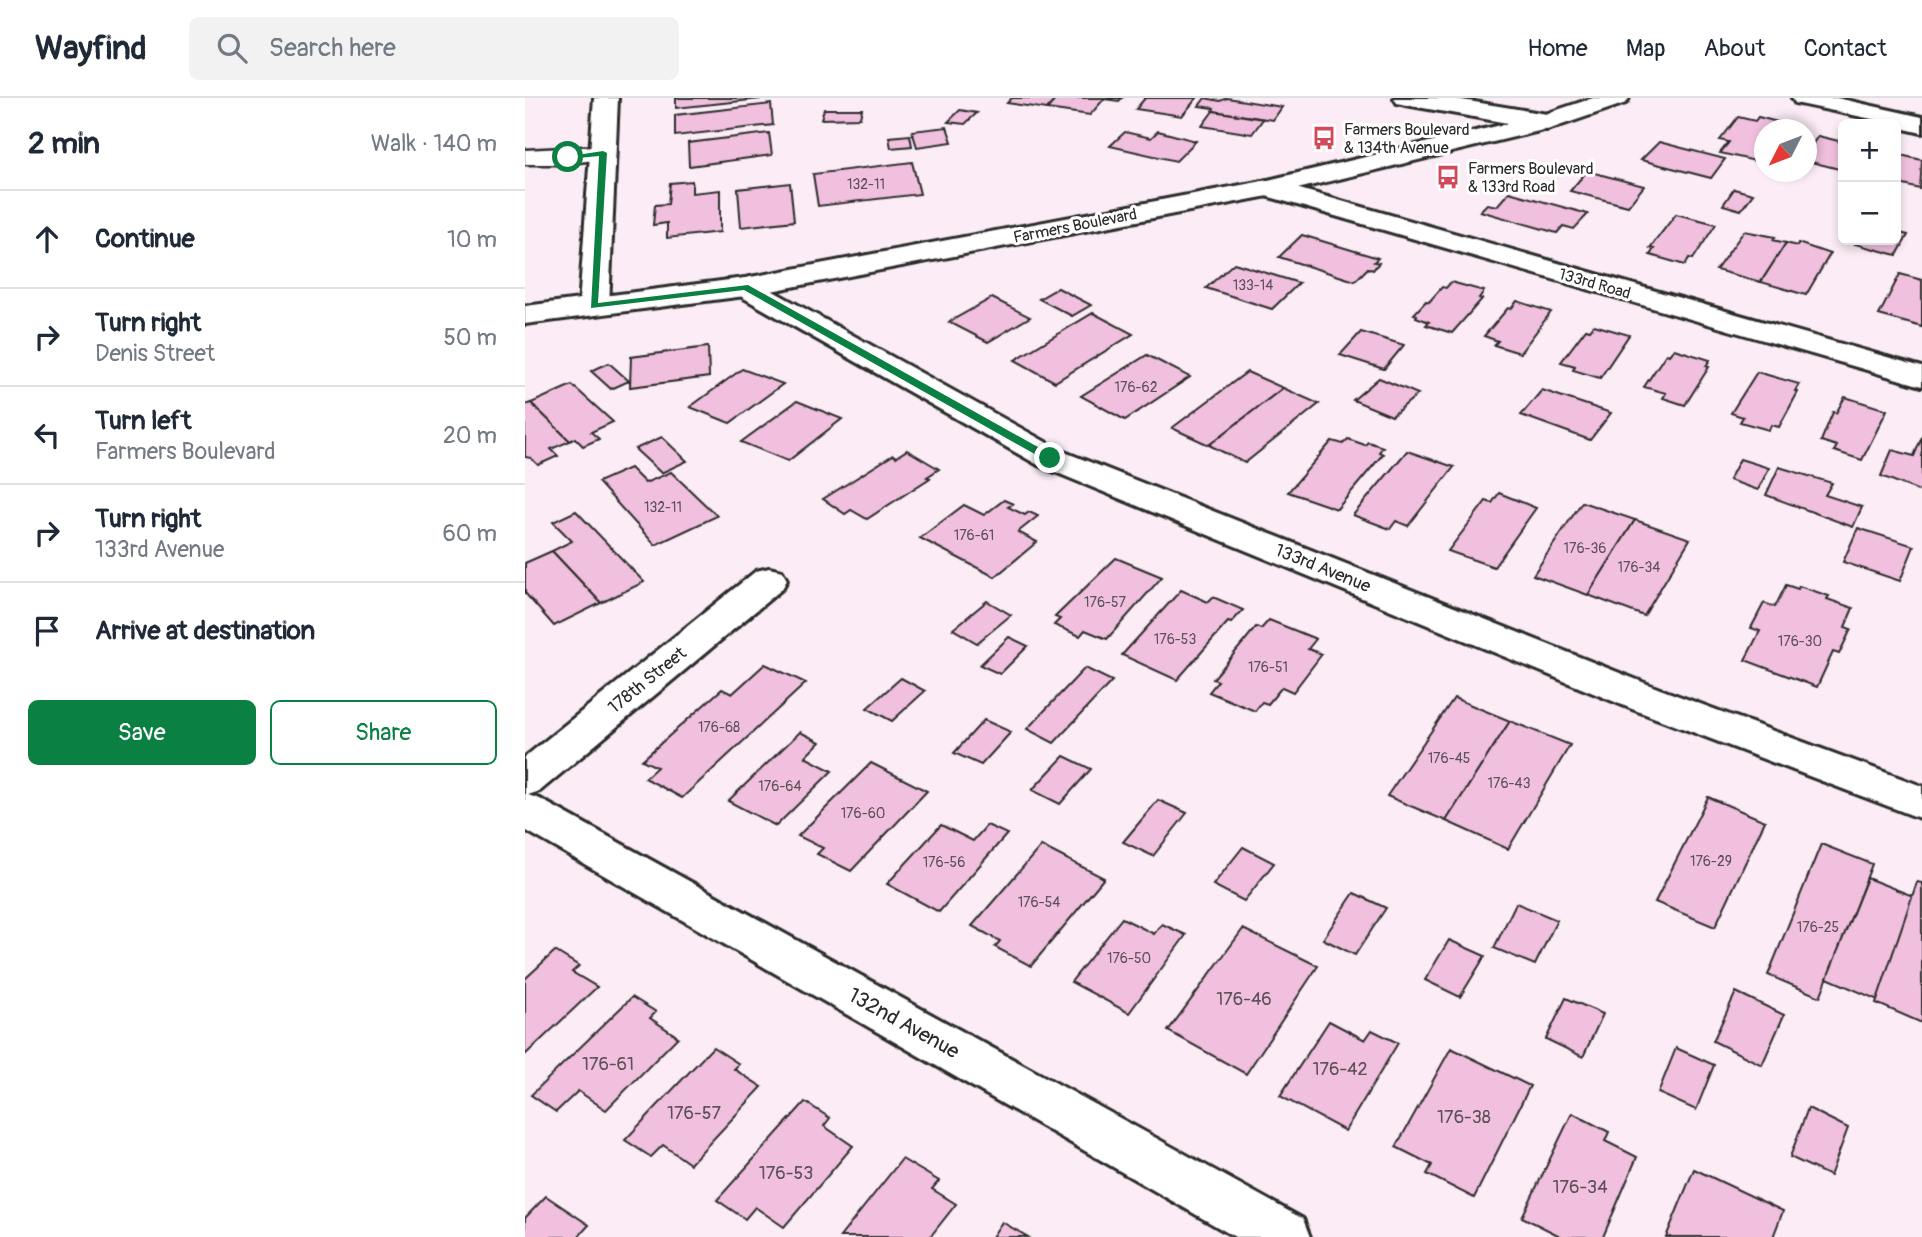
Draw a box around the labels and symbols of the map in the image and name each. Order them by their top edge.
north arrow [1754,119,1817,182]
place label: Farmers Boulevard & 134th Avenue [1344,120,1470,158]
bus stop icon: Farmers Boulevard & 134th Avenue [1310,124,1338,152]
route start [552,141,583,172]
place label: Farmers Boulevard & 133rd Road [1468,159,1594,197]
bus stop icon: Farmers Boulevard & 133rd Road [1434,163,1462,191]
house number: 132-11 [847,176,885,193]
street label: Farmers Boulevard [1012,204,1139,248]
street label: 133rd Road [1556,264,1633,304]
house number: 133-14 [1233,277,1273,294]
house number: 176-62 [1115,379,1158,396]
route end [1034,442,1065,473]
house number: 132-11 [644,499,682,516]
house number: 176-61 [954,527,994,544]
street label: 133rd Avenue [1272,539,1374,598]
house number: 176-36 [1564,540,1606,557]
house number: 176-34 [1618,559,1660,576]
house number: 176-57 [1084,594,1127,611]
house number: 176-53 [1154,631,1196,648]
house number: 176-30 [1778,633,1822,650]
street label: 178th Street [604,641,692,719]
house number: 176-51 [1248,659,1288,676]
house number: 176-68 [698,719,740,736]
house number: 176-45 [1428,750,1470,767]
house number: 176-43 [1488,775,1531,792]
house number: 176-64 [758,778,802,795]
house number: 176-60 [841,805,885,822]
house number: 176-29 [1690,853,1732,870]
house number: 176-56 [923,854,965,871]
house number: 176-54 [1018,894,1060,911]
house number: 176-25 [1797,919,1839,936]
house number: 176-50 [1107,950,1151,967]
street label: 132nd Avenue [843,982,965,1065]
house number: 176-46 [1216,988,1272,1011]
house number: 176-61 [582,1053,634,1076]
house number: 176-42 [1312,1058,1368,1081]
house number: 176-57 [667,1102,721,1125]
house number: 176-38 [1437,1106,1491,1129]
house number: 176-53 [759,1162,813,1185]
house number: 176-34 [1552,1176,1608,1199]

